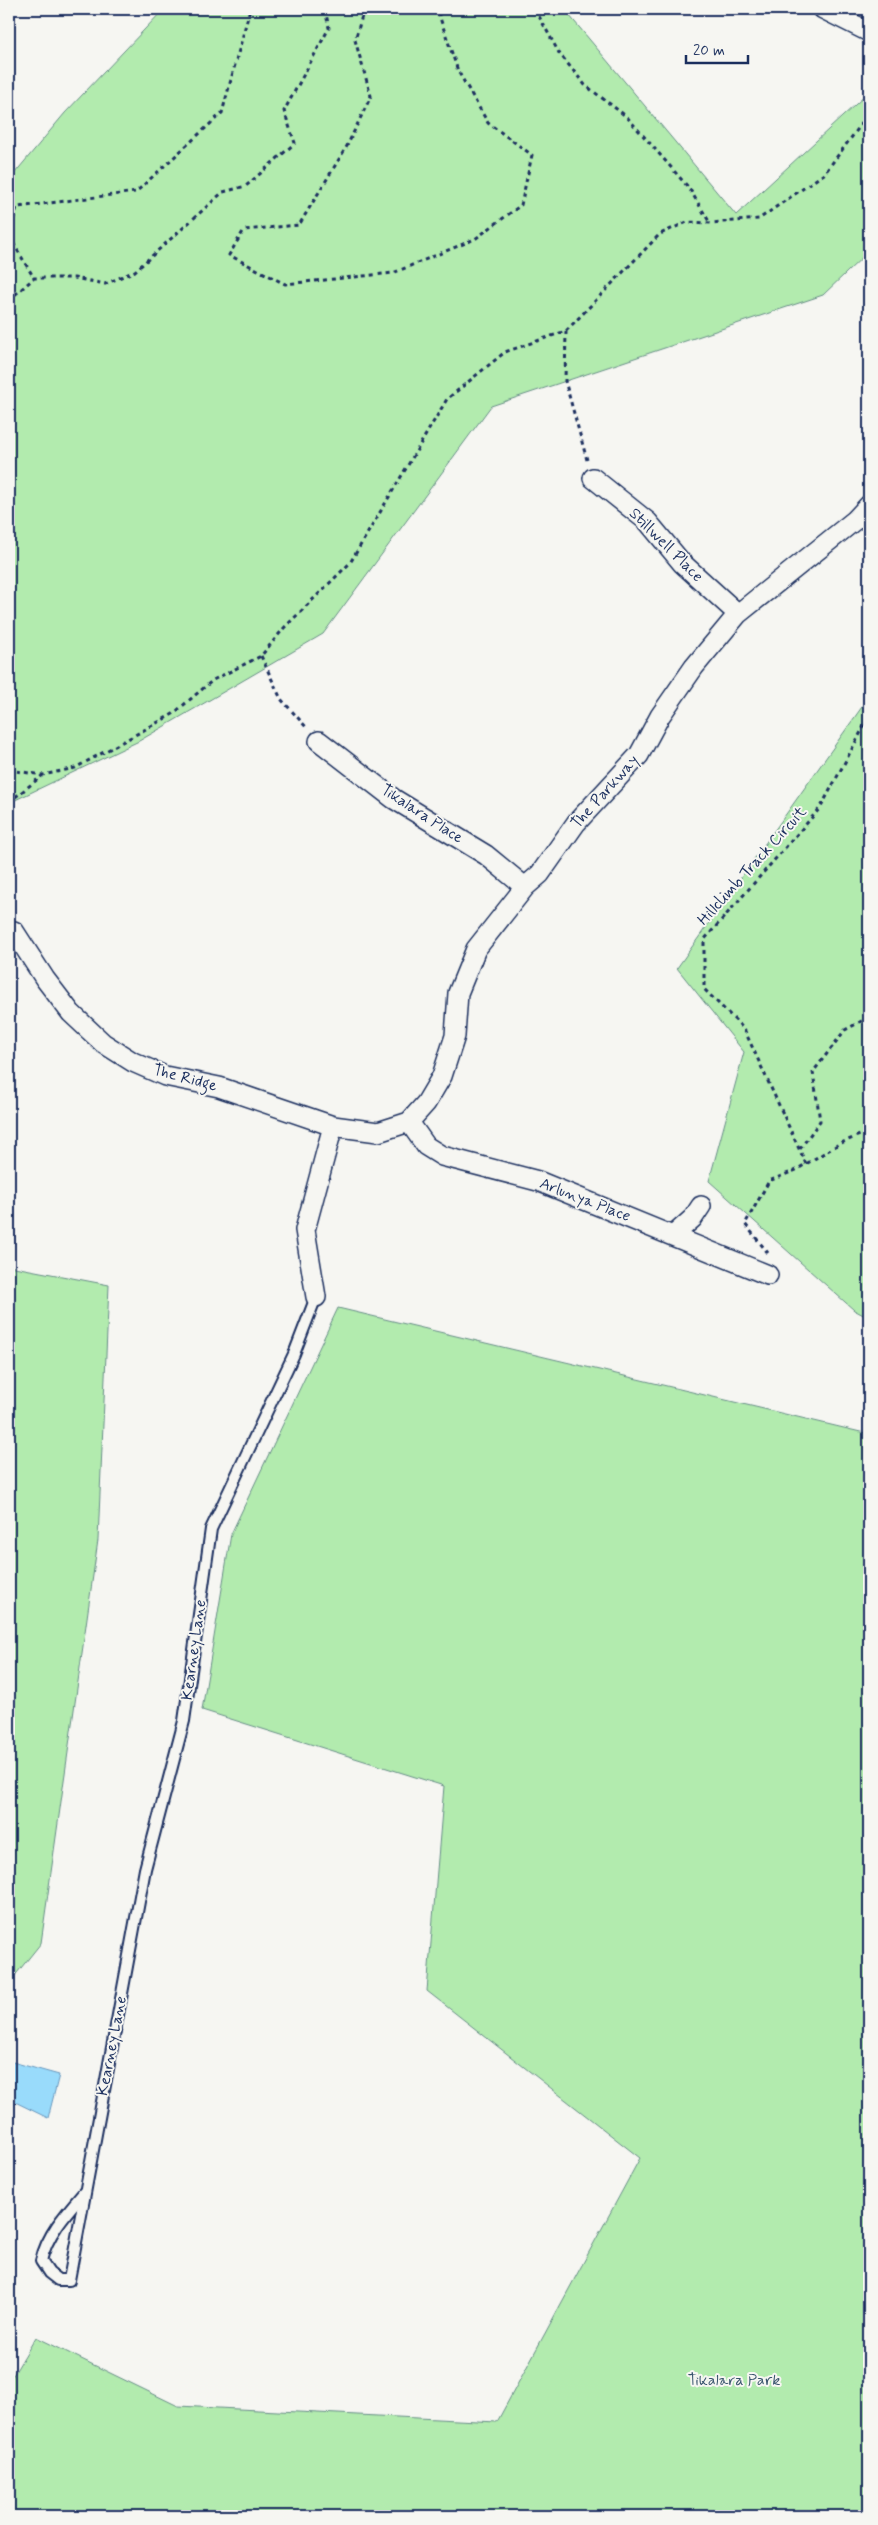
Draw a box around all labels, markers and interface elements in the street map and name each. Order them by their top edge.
scale bar [686,32,748,64]
text: 20 m [693,41,725,61]
street label: Stillwell Place [624,503,708,587]
street label: The Parkway [566,751,644,833]
street label: Tikalara Place [377,780,468,849]
street label: Hillclimb Track Circuit [693,801,812,930]
street label: The Ridge [150,1059,220,1098]
street label: Arlunya Place [536,1173,634,1227]
street label: Kearney Lane [177,1598,211,1702]
street label: Kearney Lane [92,1994,132,2098]
park label: Tikalara Park [688,2370,780,2391]

